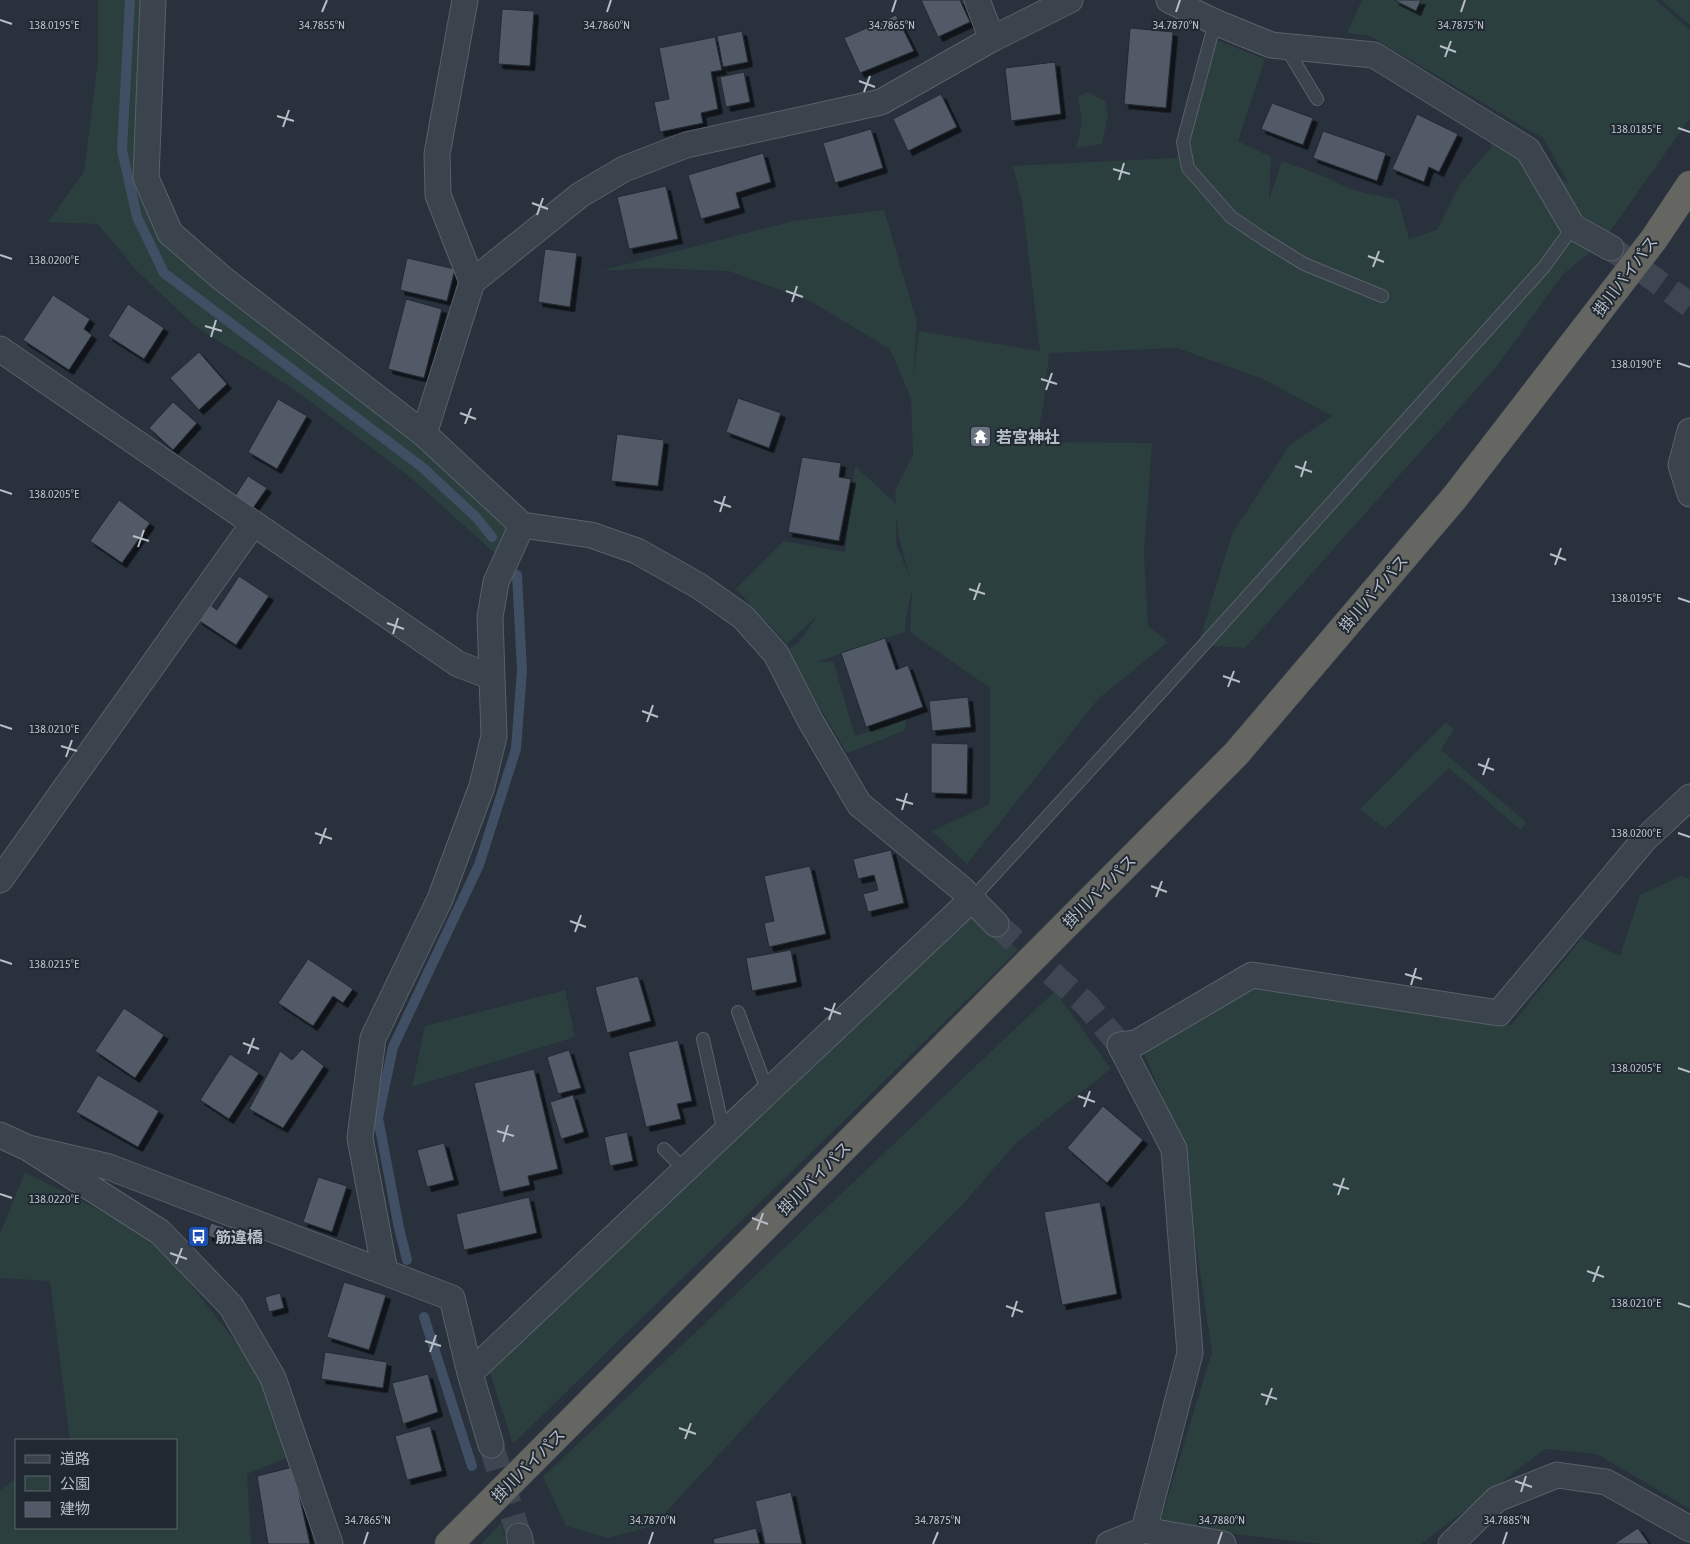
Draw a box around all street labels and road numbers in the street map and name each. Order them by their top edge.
street label: 掛川バイパス [1589,232,1661,320]
street label: 掛川バイパス [1335,551,1411,635]
street label: 掛川バイパス [1059,851,1139,931]
street label: 掛川バイパス [774,1138,854,1218]
street label: 掛川バイパス [488,1425,568,1505]

